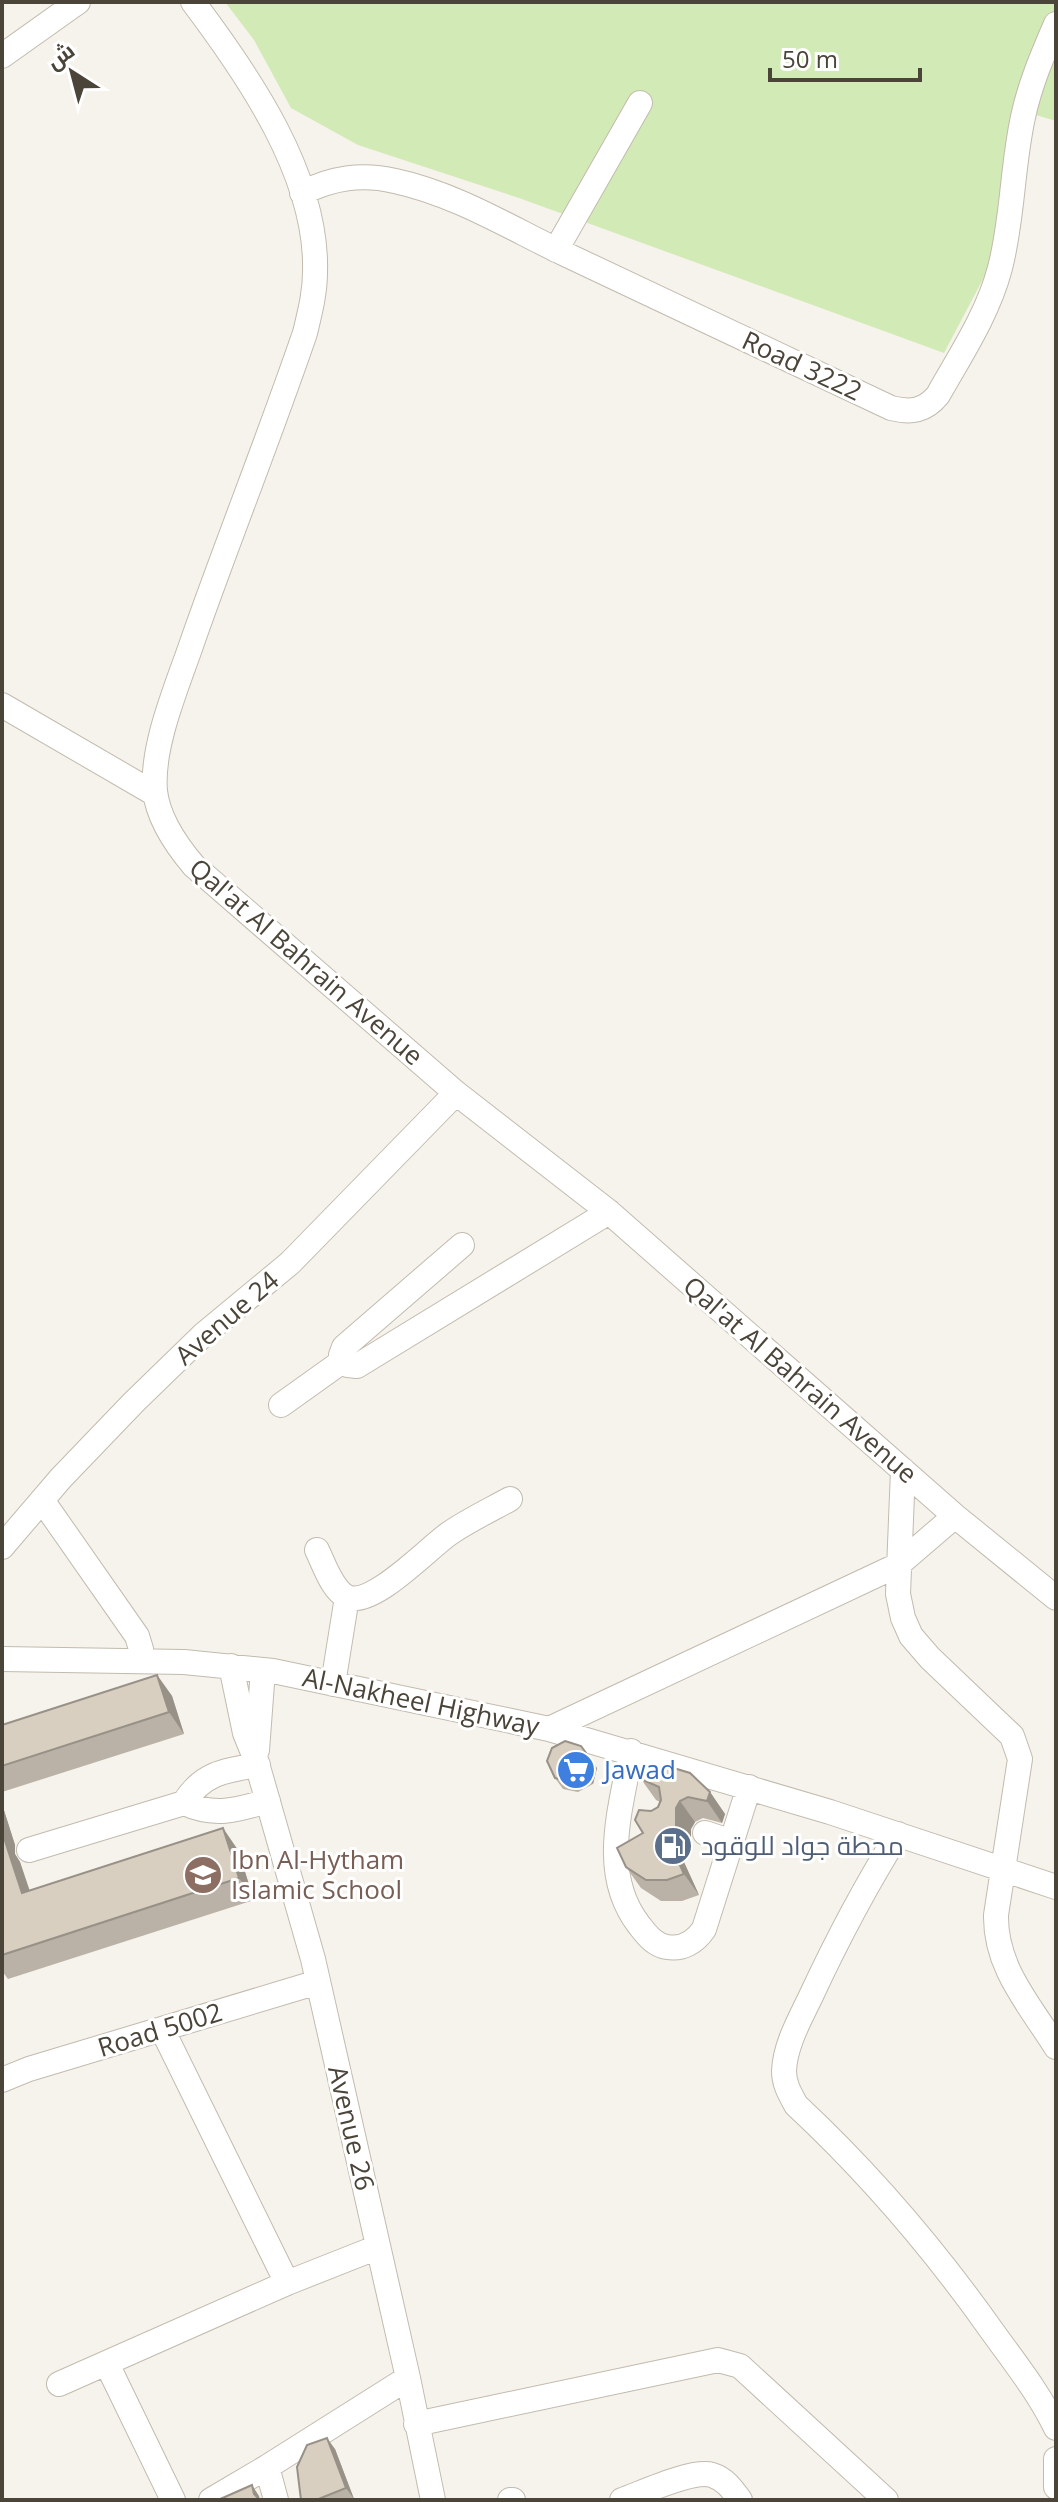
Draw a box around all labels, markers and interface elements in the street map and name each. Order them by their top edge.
north arrow [32,32,112,112]
scale bar [770,32,920,82]
text: ش [39,35,80,75]
text: 50 m [782,42,838,75]
street label: Road 3222 [737,322,868,409]
street label: Qal'at Al Bahrain Avenue [182,850,431,1073]
street label: Avenue 24 [167,1262,286,1372]
street label: Qal'at Al Bahrain Avenue [676,1268,925,1491]
street label: Al-Nakheel Highway [300,1658,544,1744]
supermarket icon: Jawad [555,1749,597,1791]
place label: Jawad [601,1751,676,1787]
fuel station icon: محطة جواد للوقود [652,1825,694,1867]
place label: محطة جواد للوقود [701,1827,904,1863]
place label: Ibn Al-Hytham Islamic School [231,1841,404,1907]
school or university icon: Ibn Al-Hytham Islamic School [182,1854,224,1896]
street label: Road 5002 [93,1993,226,2065]
street label: Avenue 26 [320,2062,384,2194]

